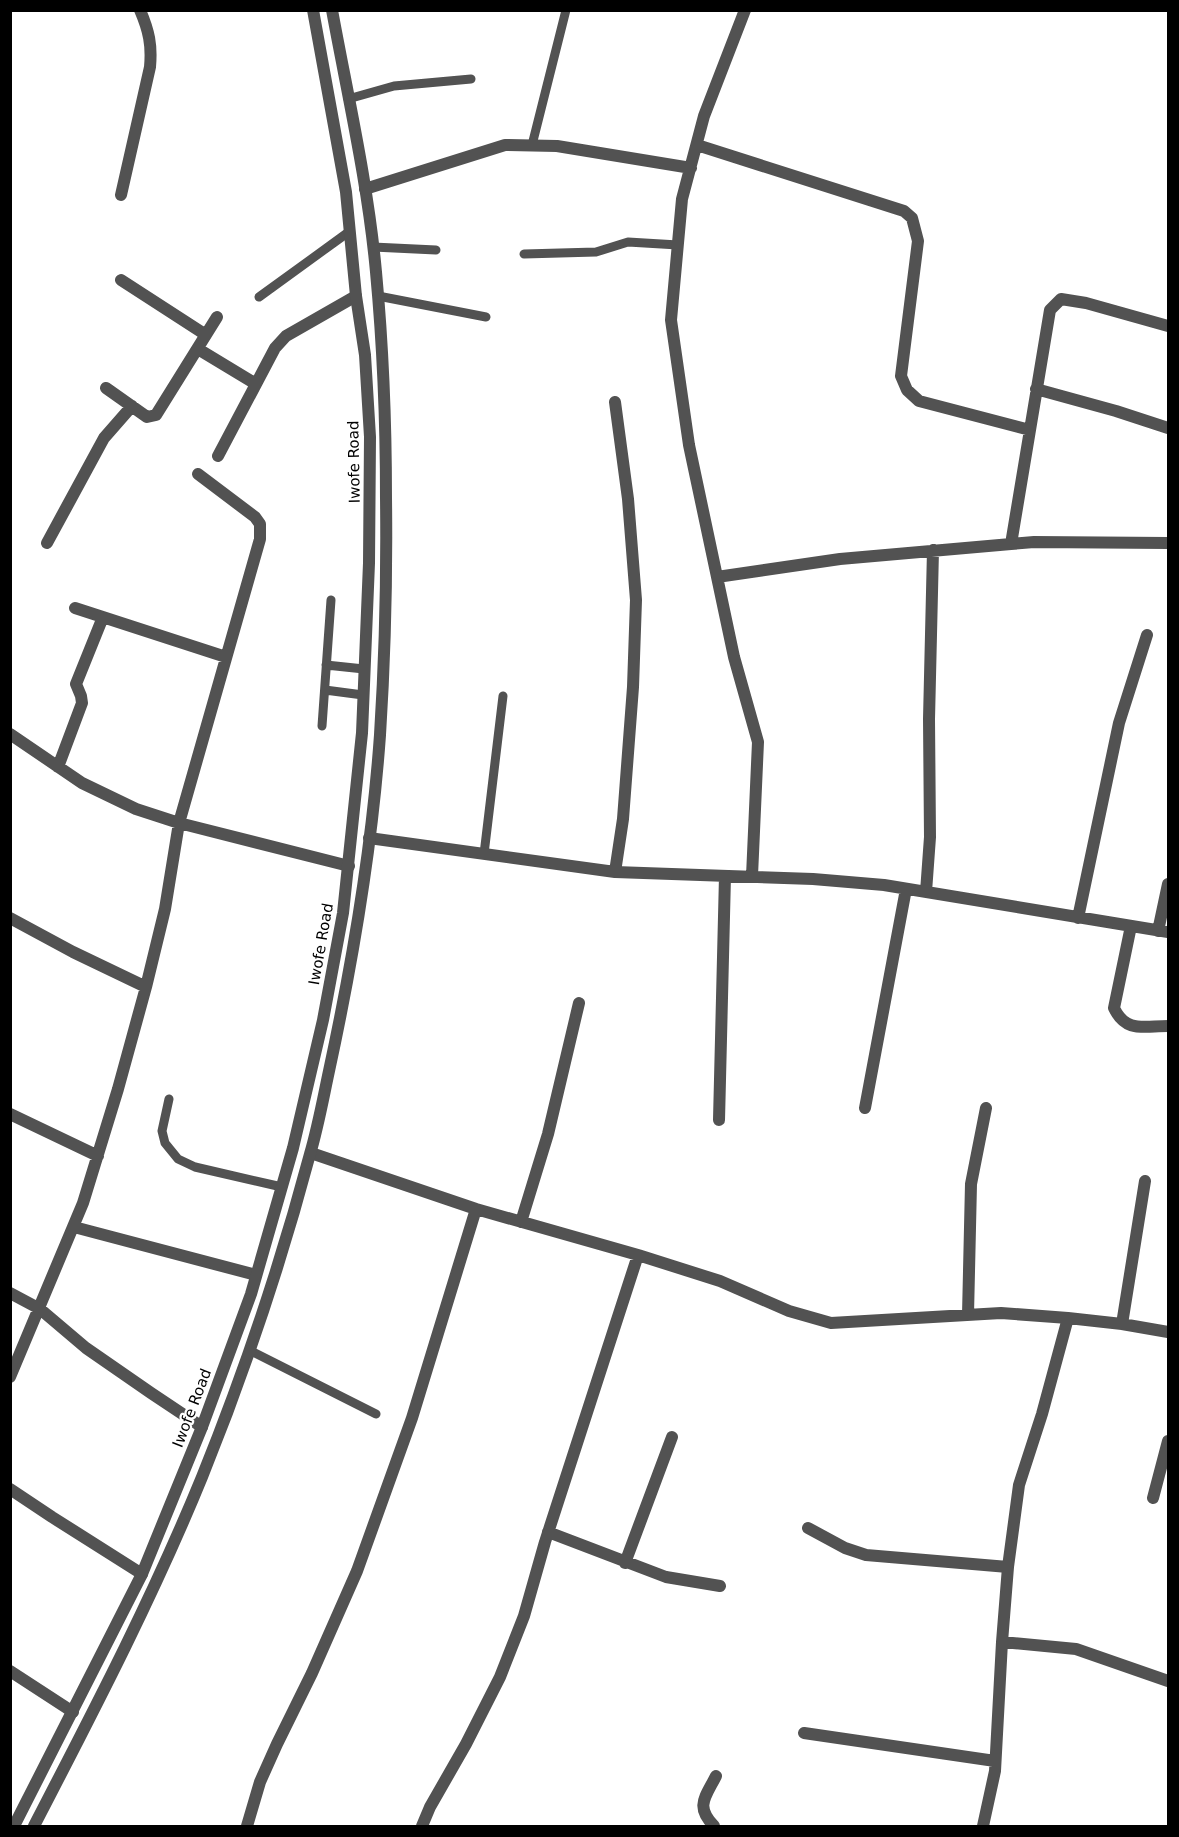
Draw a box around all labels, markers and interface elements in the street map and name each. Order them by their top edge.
street label: Iwofe Road [344,420,364,504]
street label: Iwofe Road [305,902,337,986]
street label: Iwofe Road [169,1366,215,1450]

